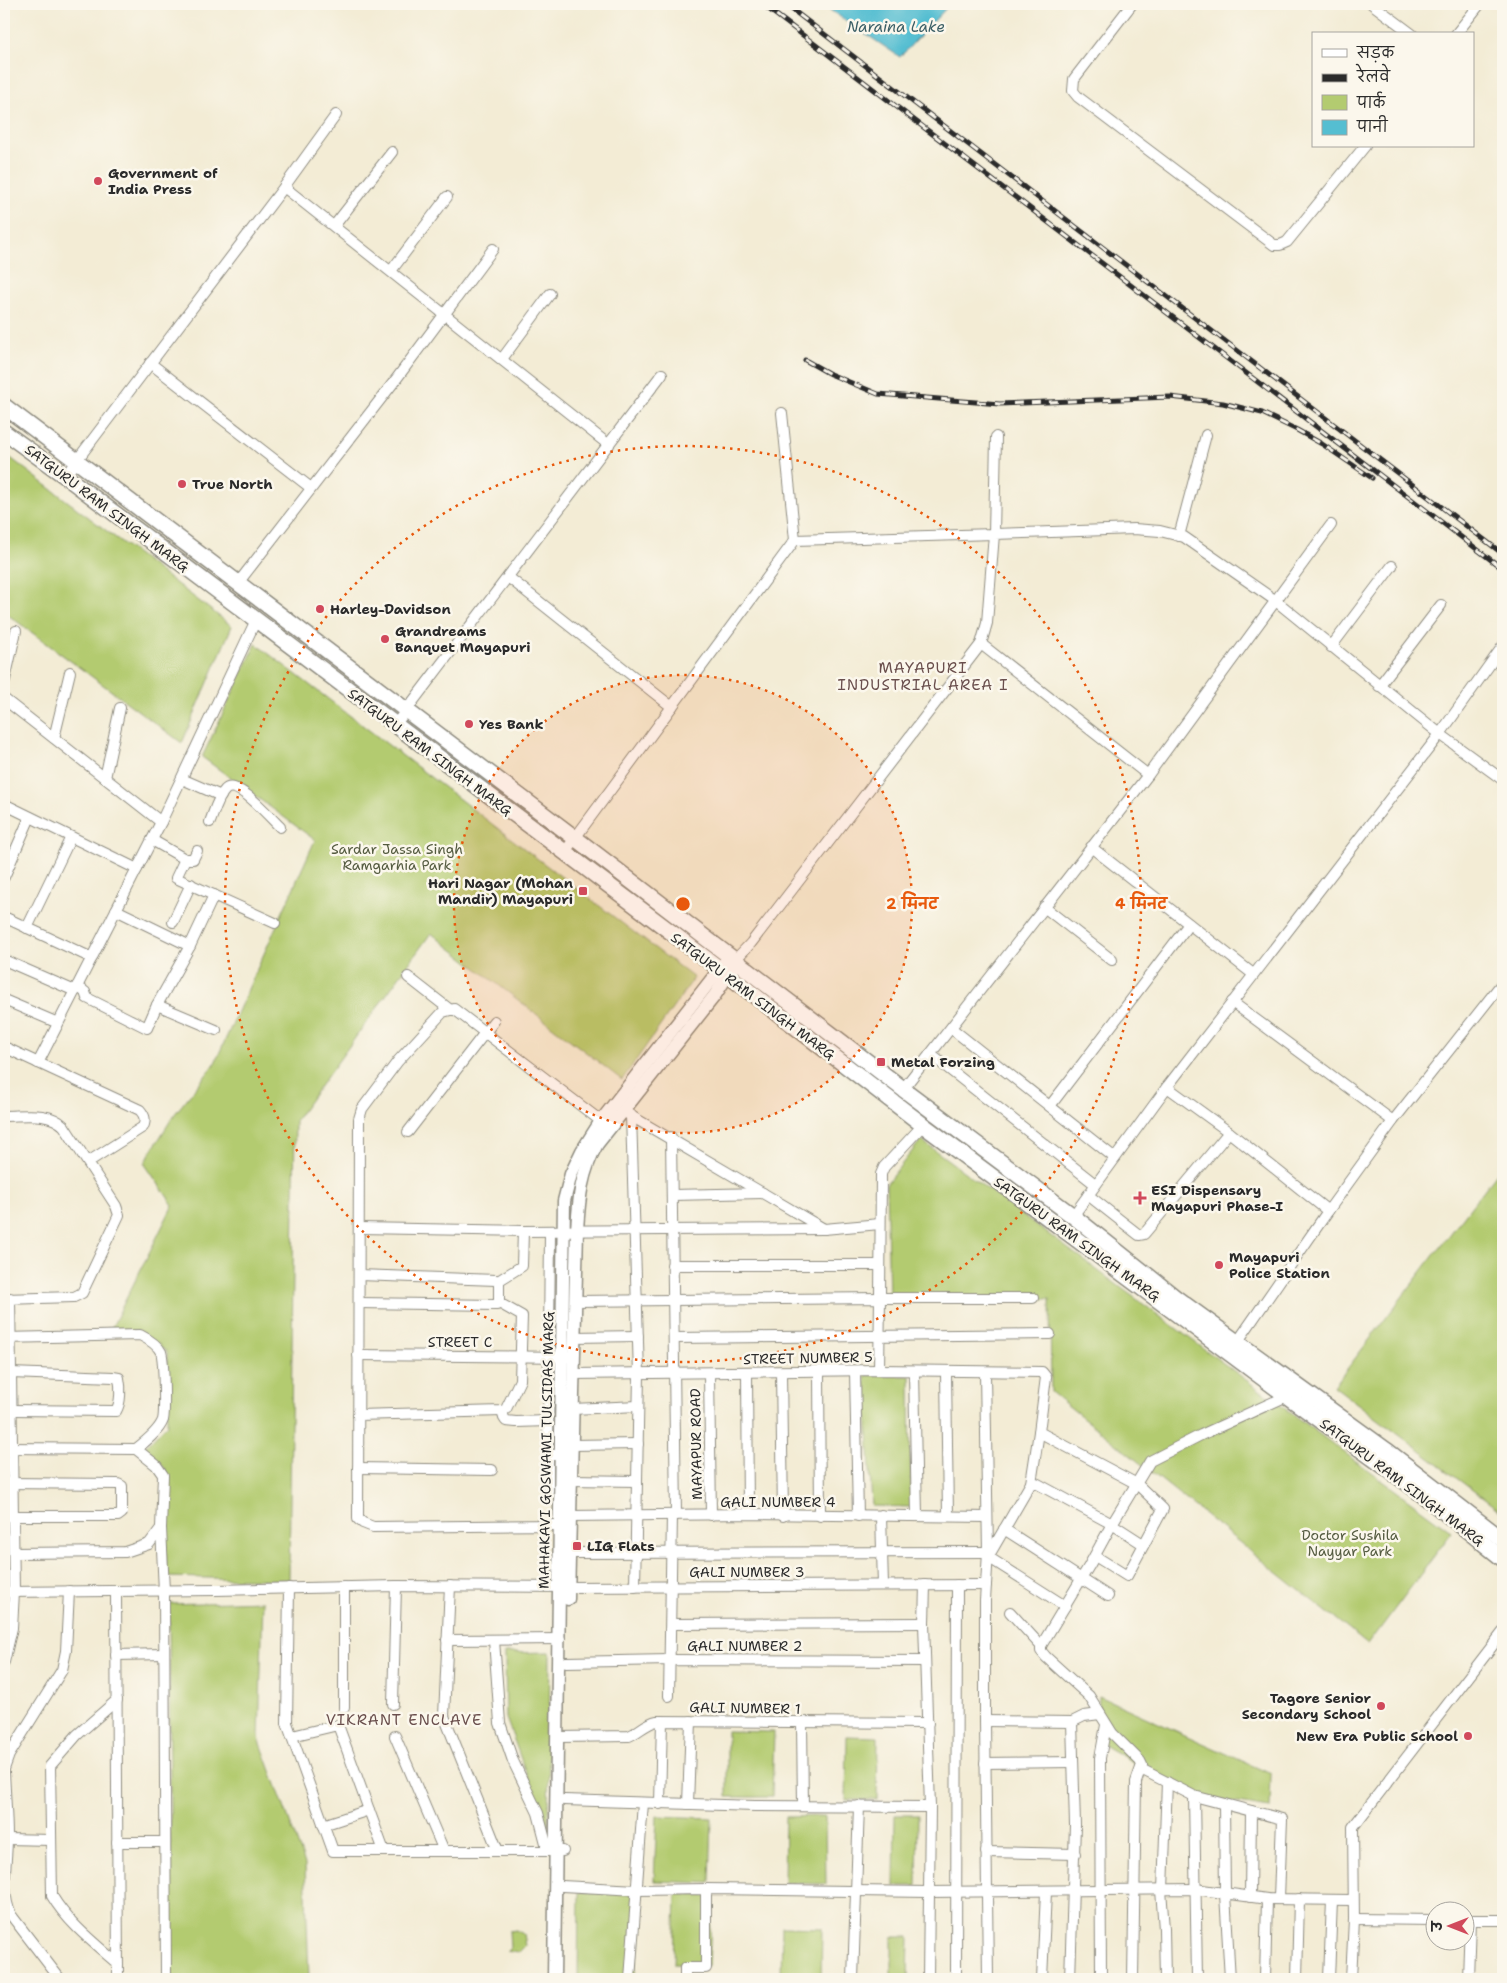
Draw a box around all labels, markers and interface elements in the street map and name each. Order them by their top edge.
water label: Naraina Lake [847,17,945,37]
legend [1312,32,1474,148]
text: सड़क [1356,43,1395,63]
text: रेलवे [1355,63,1391,87]
text: पार्क [1356,91,1387,113]
text: पानी [1356,115,1389,137]
place label: Government of India Press [108,164,218,198]
marker: Government of India Press [92,175,104,187]
street label: SATGURU RAM SINGH MARG [21,440,193,576]
place label: True North [192,475,273,493]
marker: True North [176,478,188,490]
place label: Harley-Davidson [330,600,451,618]
marker: Harley-Davidson [314,603,326,615]
place label: Grandreams Banquet Mayapuri [395,622,531,656]
marker: Grandreams Banquet Mayapuri [379,633,391,645]
district label: MAYAPURI INDUSTRIAL AREA I [838,658,1008,695]
street label: SATGURU RAM SINGH MARG [344,684,516,820]
place label: Yes Bank [479,715,544,733]
marker: Yes Bank [463,718,475,730]
park label: Sardar Jassa Singh Ramgarhia Park [331,840,463,874]
place label: Hari Nagar (Mohan Mandir) Mayapuri [428,874,573,908]
marker: Hari Nagar (Mohan Mandir) Mayapuri [577,885,589,897]
text: 2 मिनट [886,891,939,914]
text: 4 मिनट [1115,891,1168,914]
centre of rings [674,895,692,913]
street label: SATGURU RAM SINGH MARG [667,928,839,1064]
place label: Metal Forzing [891,1053,995,1071]
marker: Metal Forzing [875,1056,887,1068]
street label: SATGURU RAM SINGH MARG [990,1173,1164,1306]
place label: ESI Dispensary Mayapuri Phase-I [1151,1181,1283,1215]
marker: ESI Dispensary Mayapuri Phase-I [1133,1191,1147,1205]
place label: Mayapuri Police Station [1229,1248,1330,1282]
marker: Mayapuri Police Station [1213,1259,1225,1271]
street label: MAHAKAVI GOSWAMI TULSIDAS MARG [535,1311,557,1589]
street label: STREET C [428,1333,492,1351]
street label: STREET NUMBER 5 [743,1348,873,1368]
street label: MAYAPUR ROAD [686,1388,706,1500]
street label: SATGURU RAM SINGH MARG [1316,1414,1488,1550]
street label: GALI NUMBER 4 [720,1493,836,1511]
park label: Doctor Sushila Nayyar Park [1301,1526,1399,1560]
place label: LIG Flats [587,1537,655,1555]
marker: LIG Flats [571,1540,583,1552]
street label: GALI NUMBER 3 [689,1563,805,1581]
street label: GALI NUMBER 2 [687,1637,803,1655]
place label: Tagore Senior Secondary School [1242,1689,1371,1723]
street label: GALI NUMBER 1 [689,1698,801,1718]
marker: Tagore Senior Secondary School [1375,1700,1387,1712]
district label: VIKRANT ENCLAVE [326,1710,482,1730]
place label: New Era Public School [1296,1727,1458,1745]
marker: New Era Public School [1462,1730,1474,1742]
north arrow [1424,1900,1474,1950]
text: उ [1428,1920,1446,1933]

